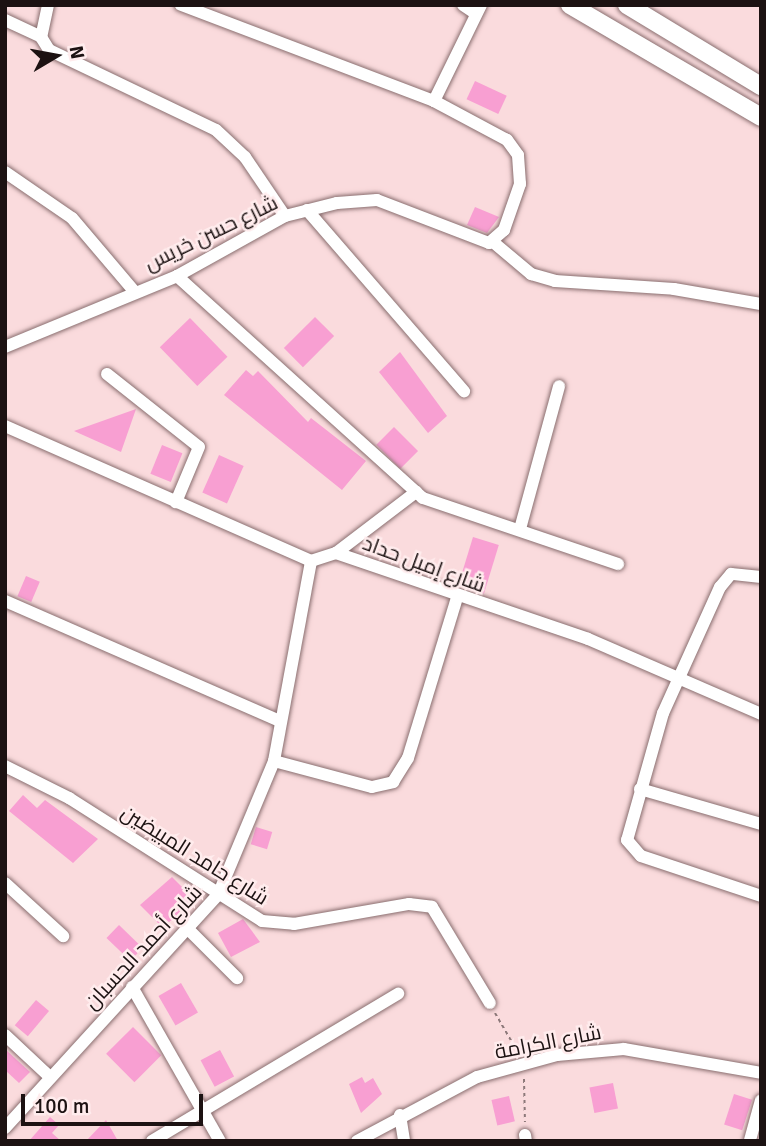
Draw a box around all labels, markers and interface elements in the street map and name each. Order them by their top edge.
north arrow [21,21,91,91]
text: N [64,44,90,61]
street label: شارع حسن خريس [140,190,282,276]
street label: شارع إميل حداد [359,530,489,598]
street label: شارع حامد المبيضين [117,799,273,911]
street label: شارع أحمد الحسبان [79,879,207,1015]
street label: شارع الكرامة [493,1019,603,1065]
scale bar [24,1080,206,1124]
text: 100 m [34,1093,89,1119]

